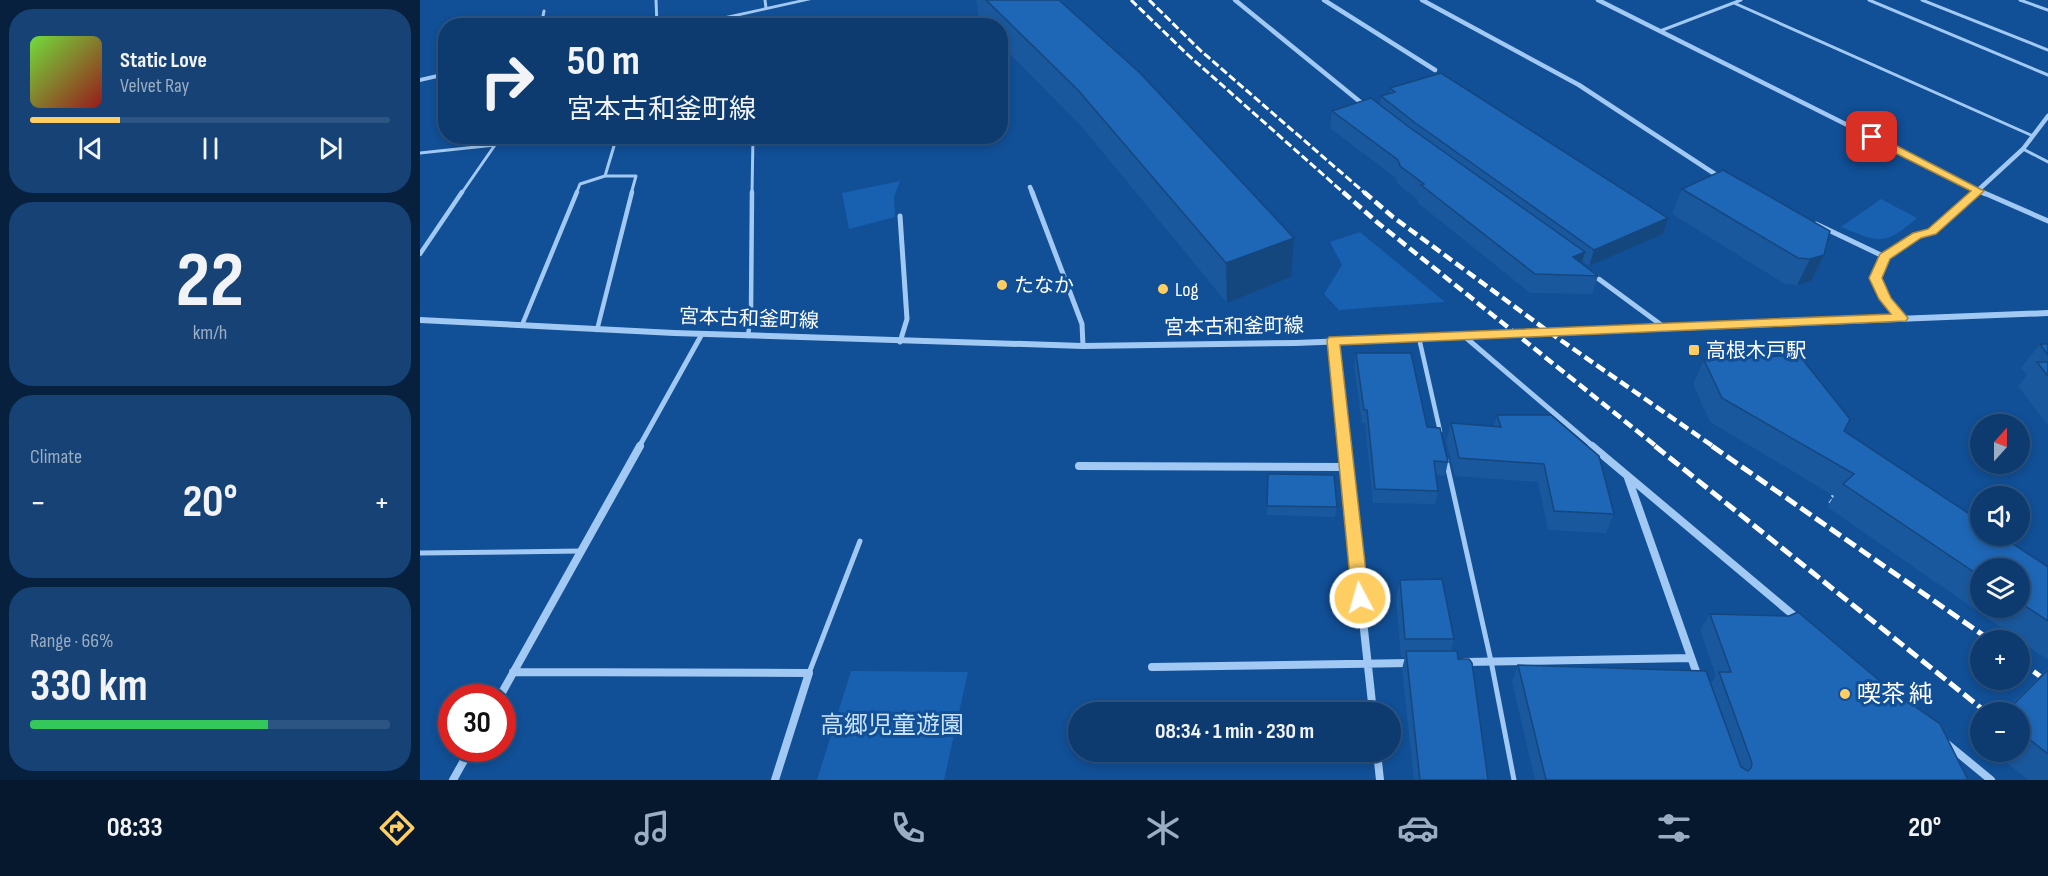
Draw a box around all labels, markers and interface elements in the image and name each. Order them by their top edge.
text: 50 m [567,36,640,87]
icon: right [468,42,546,120]
text: Static Love [120,47,207,74]
text: Velvet Ray [120,74,189,98]
text: 宮本古和釜町線 [567,94,756,126]
pin [1846,111,1897,162]
icon: arrive [1855,120,1888,153]
icon: previous [74,132,107,165]
icon: pause [194,132,227,165]
icon: next [314,132,347,165]
text: 22 [176,235,244,328]
place label: たなか [1014,274,1074,298]
marker: たなか [995,278,1009,292]
place label: Log [1175,278,1198,302]
marker: Log [1156,282,1170,296]
street label: 宮本古和釜町線 [679,305,819,333]
street label: 宮本古和釜町線 [1164,314,1304,340]
text: km/h [193,321,227,345]
place label: 高根木戸駅 [1706,339,1806,363]
marker: 高根木戸駅 [1687,343,1701,357]
north arrow [1970,414,2030,474]
map controls [1970,414,2030,762]
text: Climate [30,445,82,469]
text: 20° [182,475,238,530]
text: − [30,483,46,523]
text: + [374,483,390,523]
button: sound [1970,486,2030,546]
button: layers [1970,558,2030,618]
position arrow [1328,566,1392,630]
text: Range · 66% [30,629,114,653]
button: + [1970,630,2030,690]
text: 330 km [30,659,148,714]
place label: 喫茶 純 [1857,680,1933,709]
speed limit sign: 30 [438,684,516,762]
marker: 喫茶 純 [1838,687,1852,701]
button: − [1970,702,2030,762]
park label: 高郷児童遊園 [820,711,964,740]
text: 08:34 · 1 min · 230 m [1155,718,1314,745]
icon: directions [376,807,418,849]
icon: music [631,807,673,849]
icon: phone [887,807,929,849]
icon: climate [1142,807,1184,849]
icon: car [1397,807,1439,849]
icon: filters [1653,807,1695,849]
text: 08:33 [107,812,163,844]
text: 20° [1908,812,1941,844]

